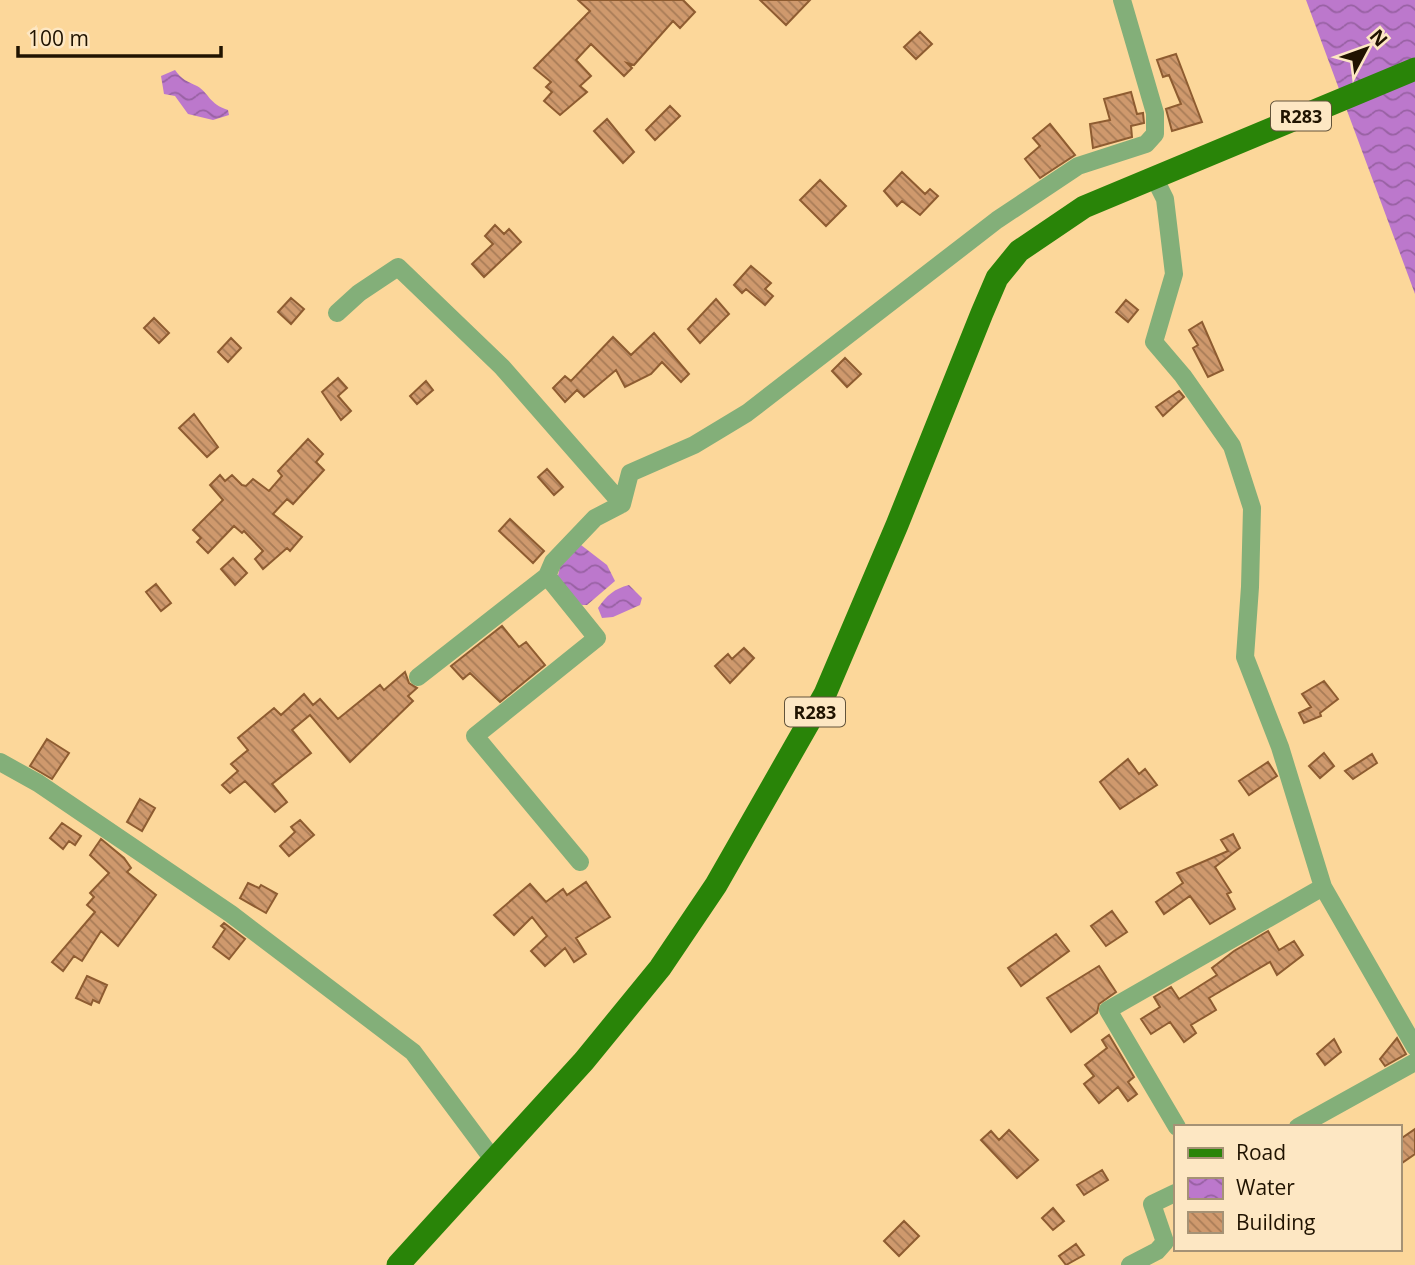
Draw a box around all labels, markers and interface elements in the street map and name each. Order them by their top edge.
scale bar [18,14,220,58]
north arrow [1331,14,1401,84]
text: N [1364,23,1394,52]
text: 100 m [28,24,89,52]
road number: R283 [1271,102,1331,131]
road number: R283 [785,698,845,726]
legend [1174,1125,1401,1251]
text: Road [1236,1138,1286,1166]
text: Water [1236,1173,1295,1201]
text: Building [1236,1208,1315,1236]

